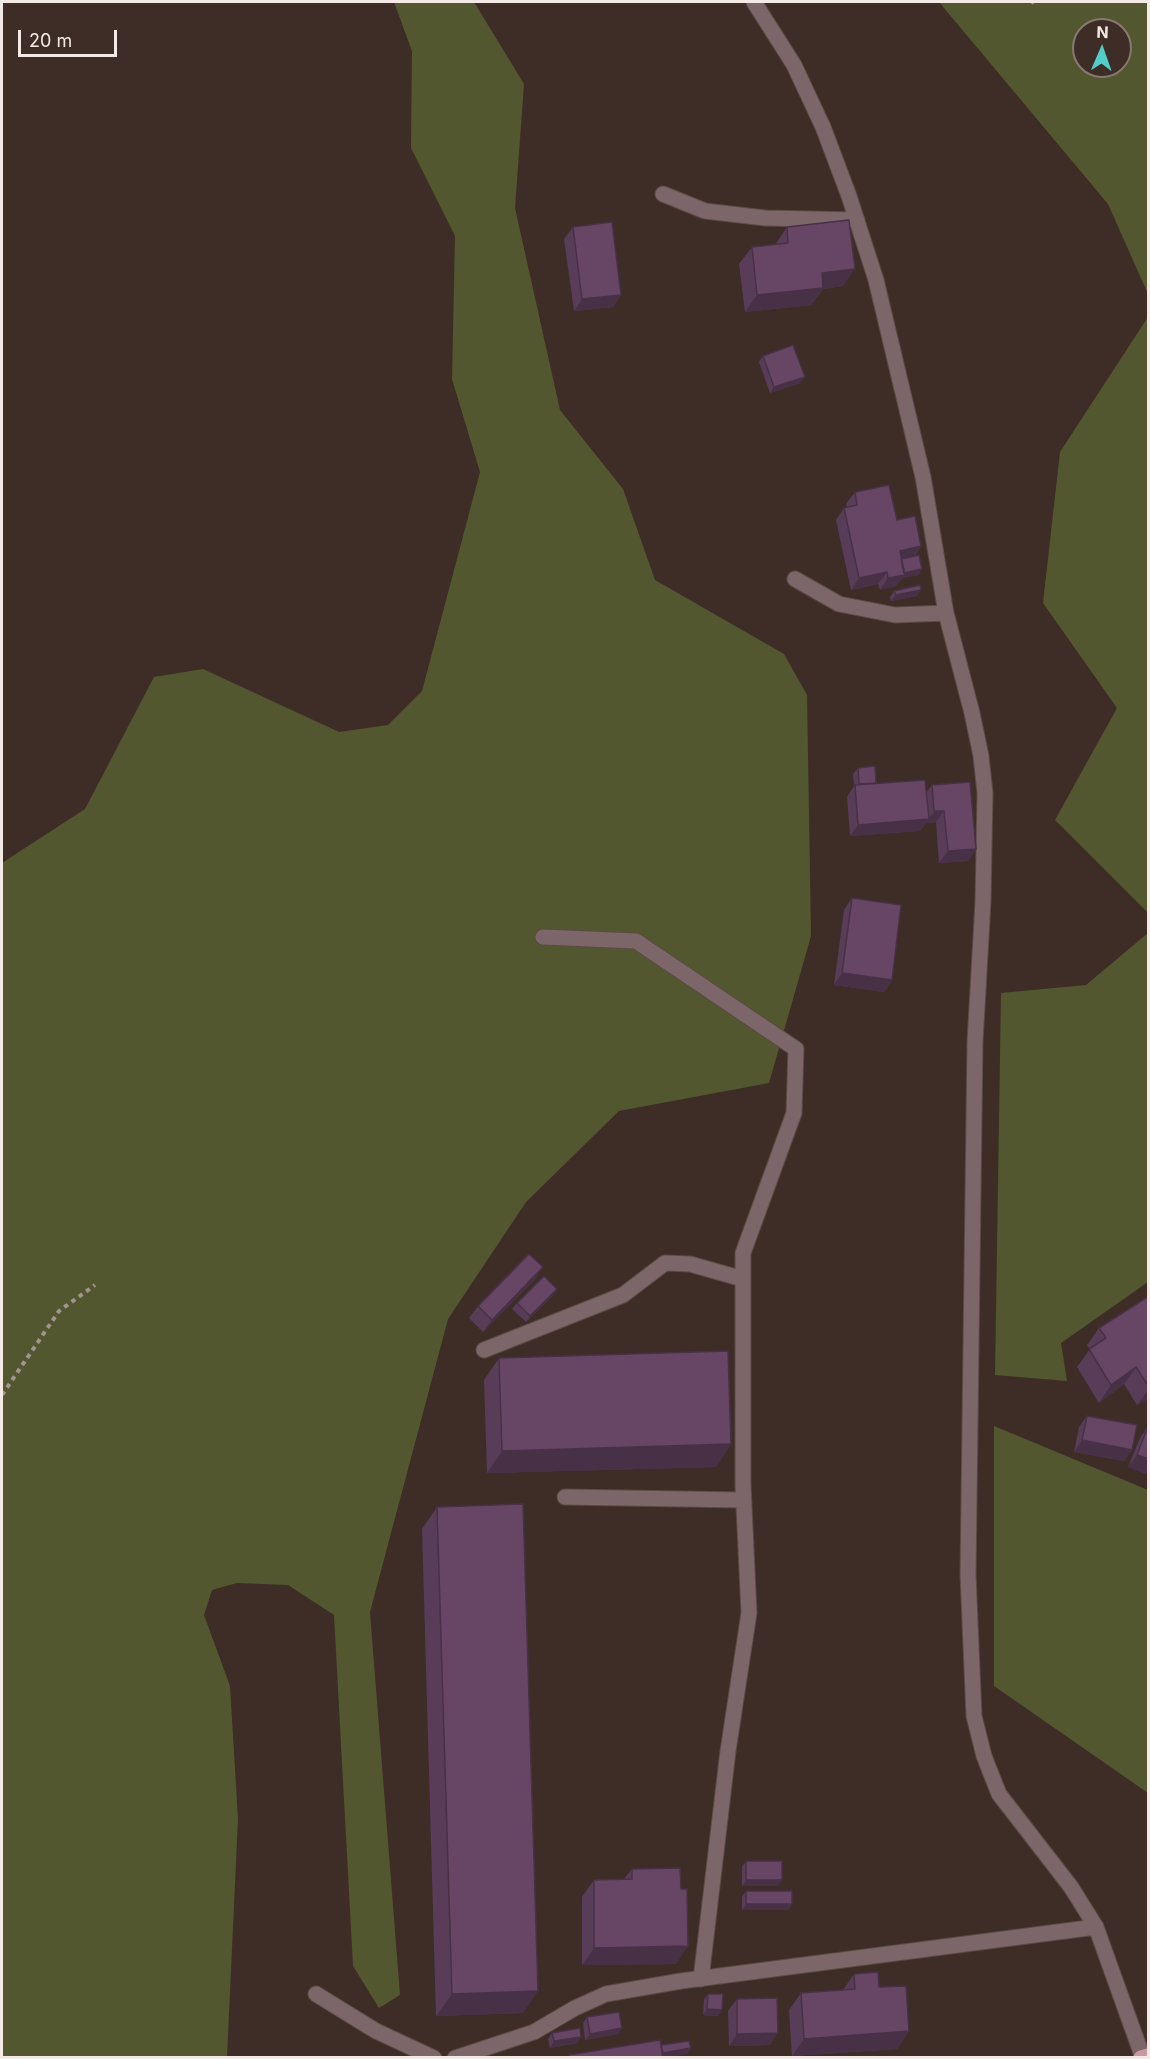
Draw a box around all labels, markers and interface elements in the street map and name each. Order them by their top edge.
scale bar [21,18,120,56]
north arrow [1072,18,1132,78]
text: N [1096,22,1109,42]
text: 20 m [29,30,72,51]

